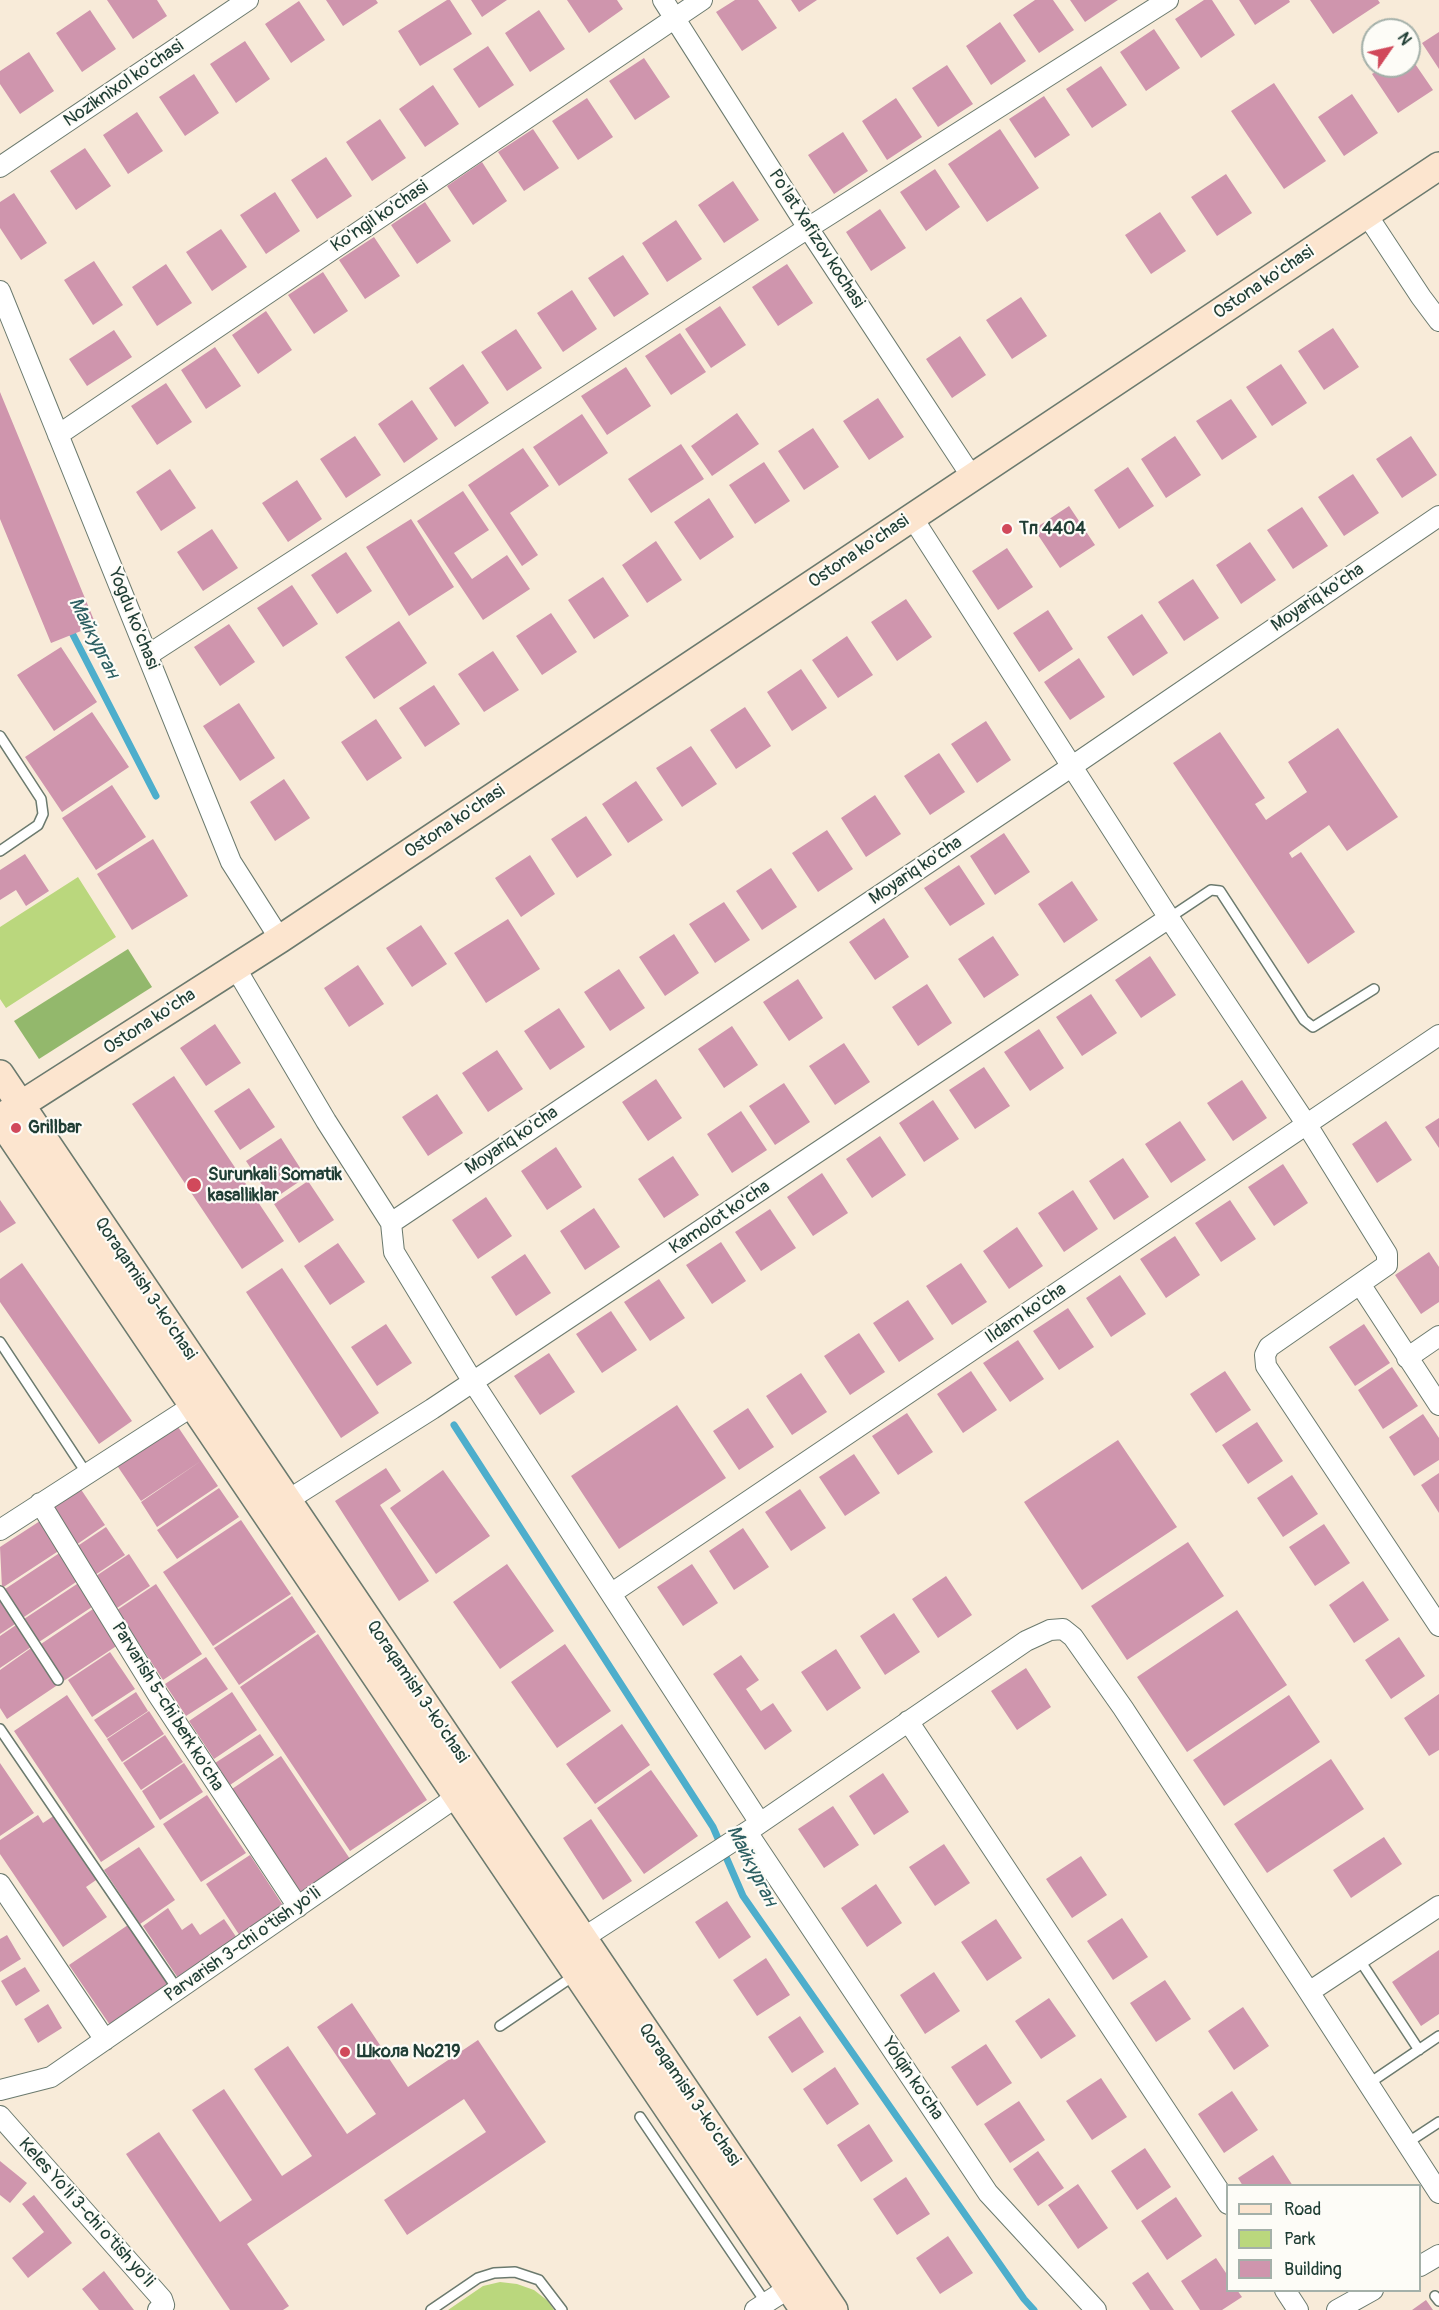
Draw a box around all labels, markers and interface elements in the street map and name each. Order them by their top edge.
north arrow [1361,18,1421,78]
text: N [1393,29,1416,49]
street label: Noziknixol ko'chasi [60,36,188,132]
street label: Po'lat Xafizov kochasi [763,166,869,312]
street label: Ko'ngil ko'chasi [327,177,433,257]
street label: Ostona ko'chasi [1210,241,1318,325]
street label: Ostona ko'chasi [805,510,913,594]
place label: Тп 4404 [1019,518,1086,540]
marker: Тп 4404 [1000,522,1014,536]
street label: Moyariq ko'cha [1267,559,1369,637]
street label: Yogdu ko'chasi [103,565,163,673]
water label: Майкурган [62,593,124,683]
street label: Ostona ko'chasi [401,780,509,864]
street label: Moyariq ko'cha [865,832,967,910]
street label: Ostona ko'cha [100,984,200,1060]
street label: Moyariq ko'cha [461,1102,563,1180]
place label: Grillbar [28,1117,82,1139]
marker: Grillbar [9,1121,23,1135]
place label: Surunkali Somatik kasalliklar [208,1164,342,1206]
marker: Surunkali Somatik kasalliklar [185,1176,203,1194]
street label: Kamolot ko'cha [666,1176,774,1260]
street label: Qoraqamish 3-ko'chasi [89,1214,201,1364]
street label: Ildam ko'cha [981,1279,1071,1349]
street label: Qoraqamish 3-ko'chasi [361,1617,473,1767]
street label: Parvarish 5-chi berk ko'cha [106,1619,228,1795]
water label: Майкурган [720,1821,782,1911]
street label: Parvarish 3-chi o'tish yo'li [161,1883,325,2007]
street label: Qoraqamish 3-ko'chasi [633,2020,745,2170]
street label: Yolqin ko'cha [876,2034,948,2124]
place label: Школа №219 [357,2041,461,2063]
marker: Школа №219 [338,2045,352,2059]
street label: Keles Yo'li 3-chi o'tish yo'li [13,2134,159,2292]
legend [1226,2184,1421,2292]
text: Road [1284,2198,1321,2221]
text: Park [1284,2228,1316,2251]
text: Building [1284,2258,1342,2281]

